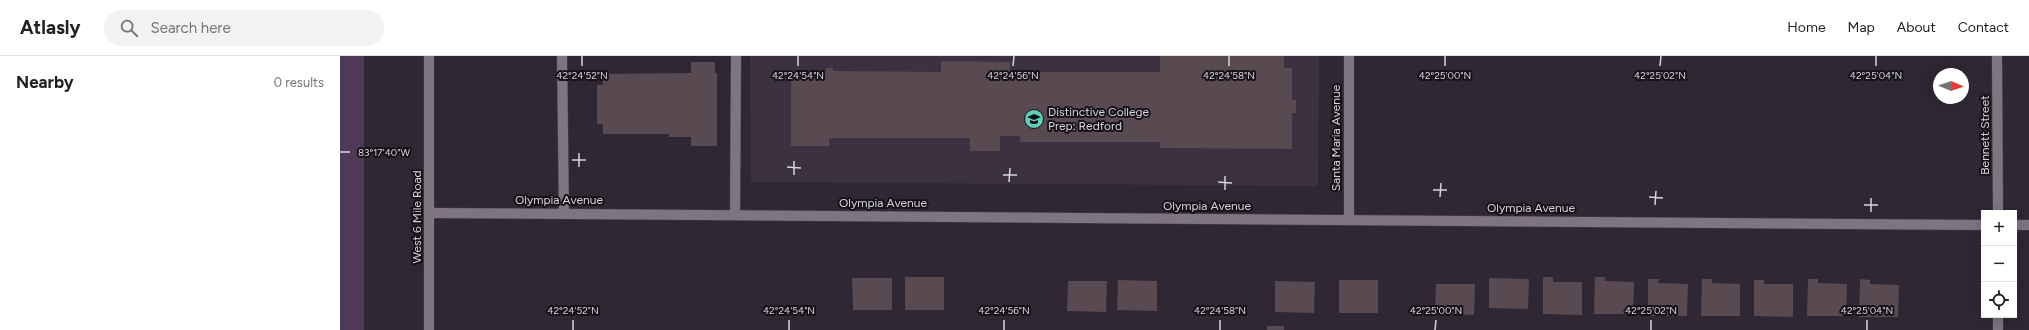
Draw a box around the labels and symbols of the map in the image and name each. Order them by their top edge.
north arrow [1933,68,1969,104]
text: 42°24'52"N [556,69,608,82]
text: 42°24'54"N [772,69,824,82]
text: 42°24'56"N [987,69,1039,82]
text: 42°24'58"N [1203,69,1255,82]
text: 42°25'00"N [1419,69,1471,82]
text: 42°25'02"N [1634,69,1686,82]
text: 42°25'04"N [1850,69,1902,82]
street label: Santa Maria Avenue [1329,84,1343,191]
street label: Bennett Street [1978,95,1992,175]
place label: Distinctive College Prep: Redford [1048,105,1150,133]
school or university icon: Distinctive College Prep: Redford [1023,108,1045,130]
text: 83°17'40"W [358,146,410,159]
street label: West 6 Mile Road [410,170,424,264]
street label: Olympia Avenue [515,193,603,207]
street label: Olympia Avenue [839,196,927,210]
street label: Olympia Avenue [1163,199,1251,213]
street label: Olympia Avenue [1487,201,1575,215]
text: 42°24'52"N [547,304,599,317]
text: 42°24'54"N [763,304,815,317]
text: 42°24'56"N [978,304,1030,317]
text: 42°24'58"N [1194,304,1246,317]
text: 42°25'00"N [1410,304,1462,317]
text: 42°25'02"N [1625,304,1677,317]
text: 42°25'04"N [1841,304,1893,317]

